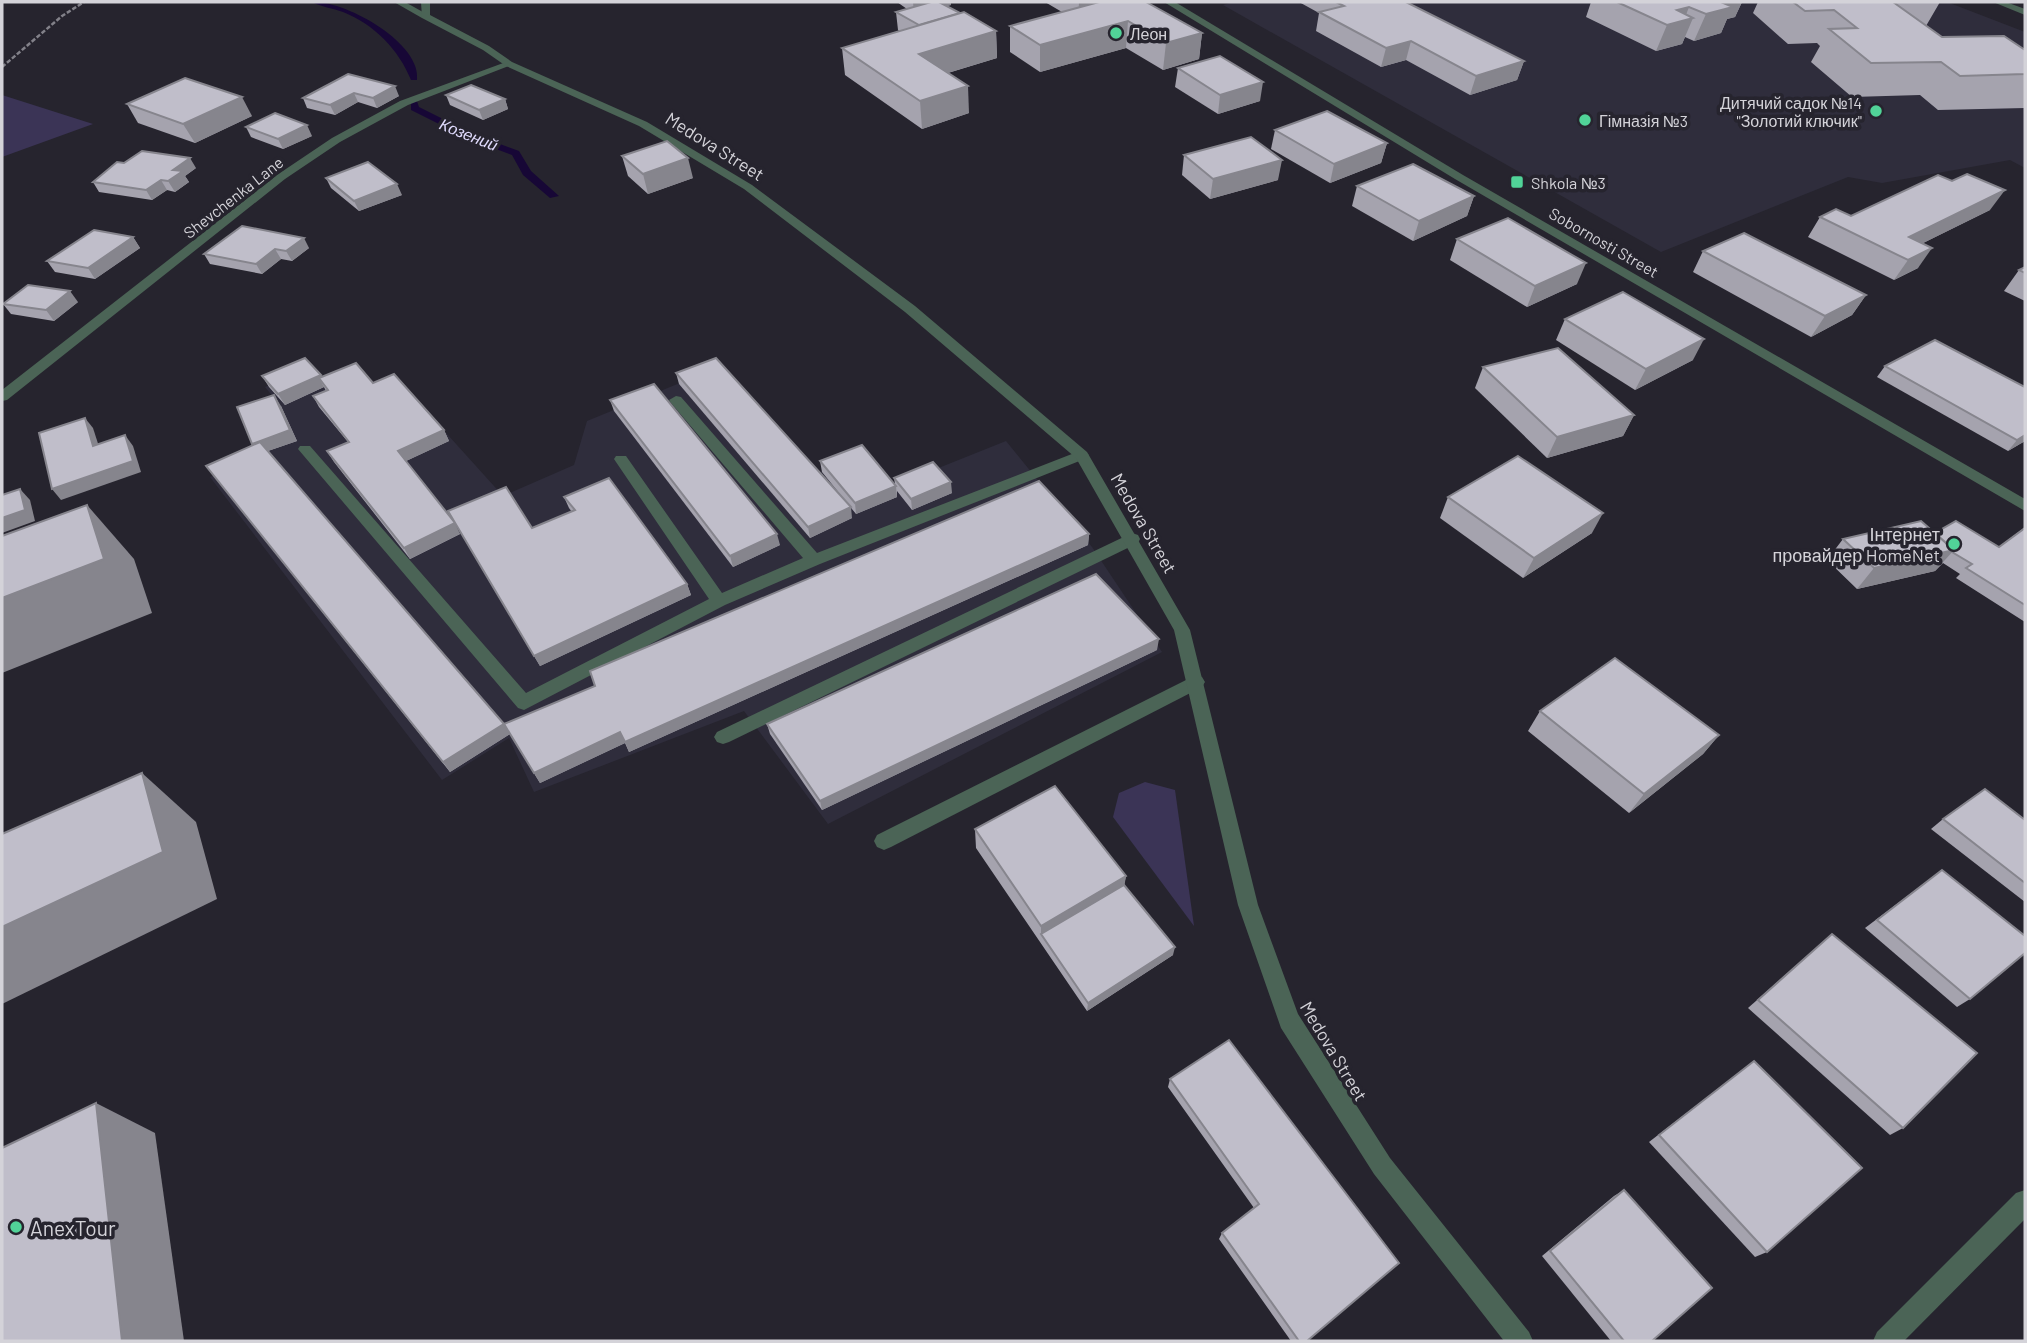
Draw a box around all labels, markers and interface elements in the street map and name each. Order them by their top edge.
place label: Леон [1130,24,1167,43]
marker: Леон [1108,25,1124,41]
place label: Дитячий садок №14 "Золотий ключик" [1720,93,1862,130]
marker: Дитячий садок №14 "Золотий ключик" [1868,103,1884,119]
street label: Medova Street [662,107,768,185]
place label: Гімназія №3 [1599,111,1688,130]
marker: Гімназія №3 [1577,112,1593,128]
water label: Козений [437,114,501,154]
street label: Shevchenka Lane [179,152,287,242]
place label: Shkola №3 [1531,173,1606,192]
marker: Shkola №3 [1509,174,1525,190]
street label: Sobornosti Street [1546,203,1662,281]
street label: Medova Street [1106,469,1182,577]
place label: Інтернет провайдер HomeNet [1773,523,1940,566]
marker: Інтернет провайдер HomeNet [1946,536,1962,552]
street label: Medova Street [1296,997,1372,1105]
place label: AnexTour [30,1215,116,1240]
marker: AnexTour [8,1219,24,1235]

